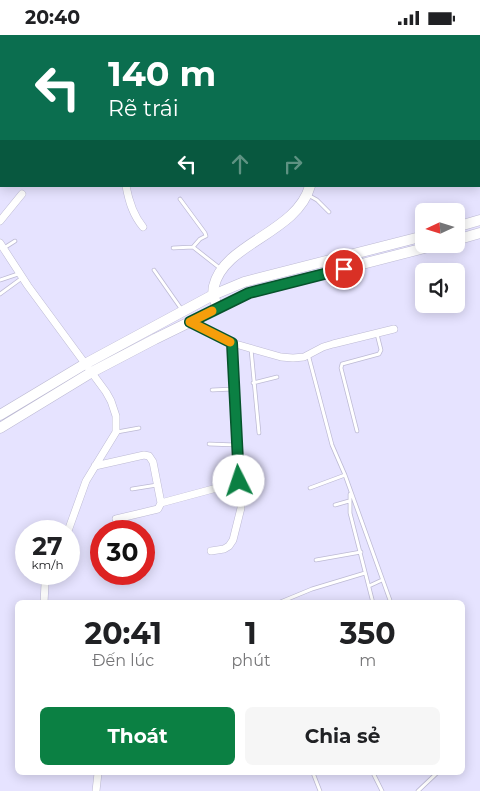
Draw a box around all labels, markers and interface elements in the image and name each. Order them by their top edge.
text: 20:40 [25,6,80,29]
text: 140 m [108,52,216,95]
icon: left [25,55,90,120]
text: Rẽ trái [108,95,179,122]
icon: left [173,150,201,178]
icon: ahead [226,150,254,178]
icon: right [279,150,307,178]
north arrow [415,203,465,253]
map controls [415,203,465,313]
pin [323,248,365,290]
icon: arrive [330,255,358,283]
button: sound [415,263,465,313]
position arrow [212,454,264,506]
speed limit sign: 30 [90,520,155,585]
text: 27 [32,531,63,561]
text: km/h [31,557,64,572]
text: 20:41 [84,615,162,652]
text: 1 [245,615,257,652]
text: 350 [340,615,396,652]
text: Đến lúc [92,651,154,670]
text: phút [232,651,270,670]
text: m [359,651,376,670]
button: Thoát [40,707,235,765]
button: Chia sẻ [245,707,440,765]

